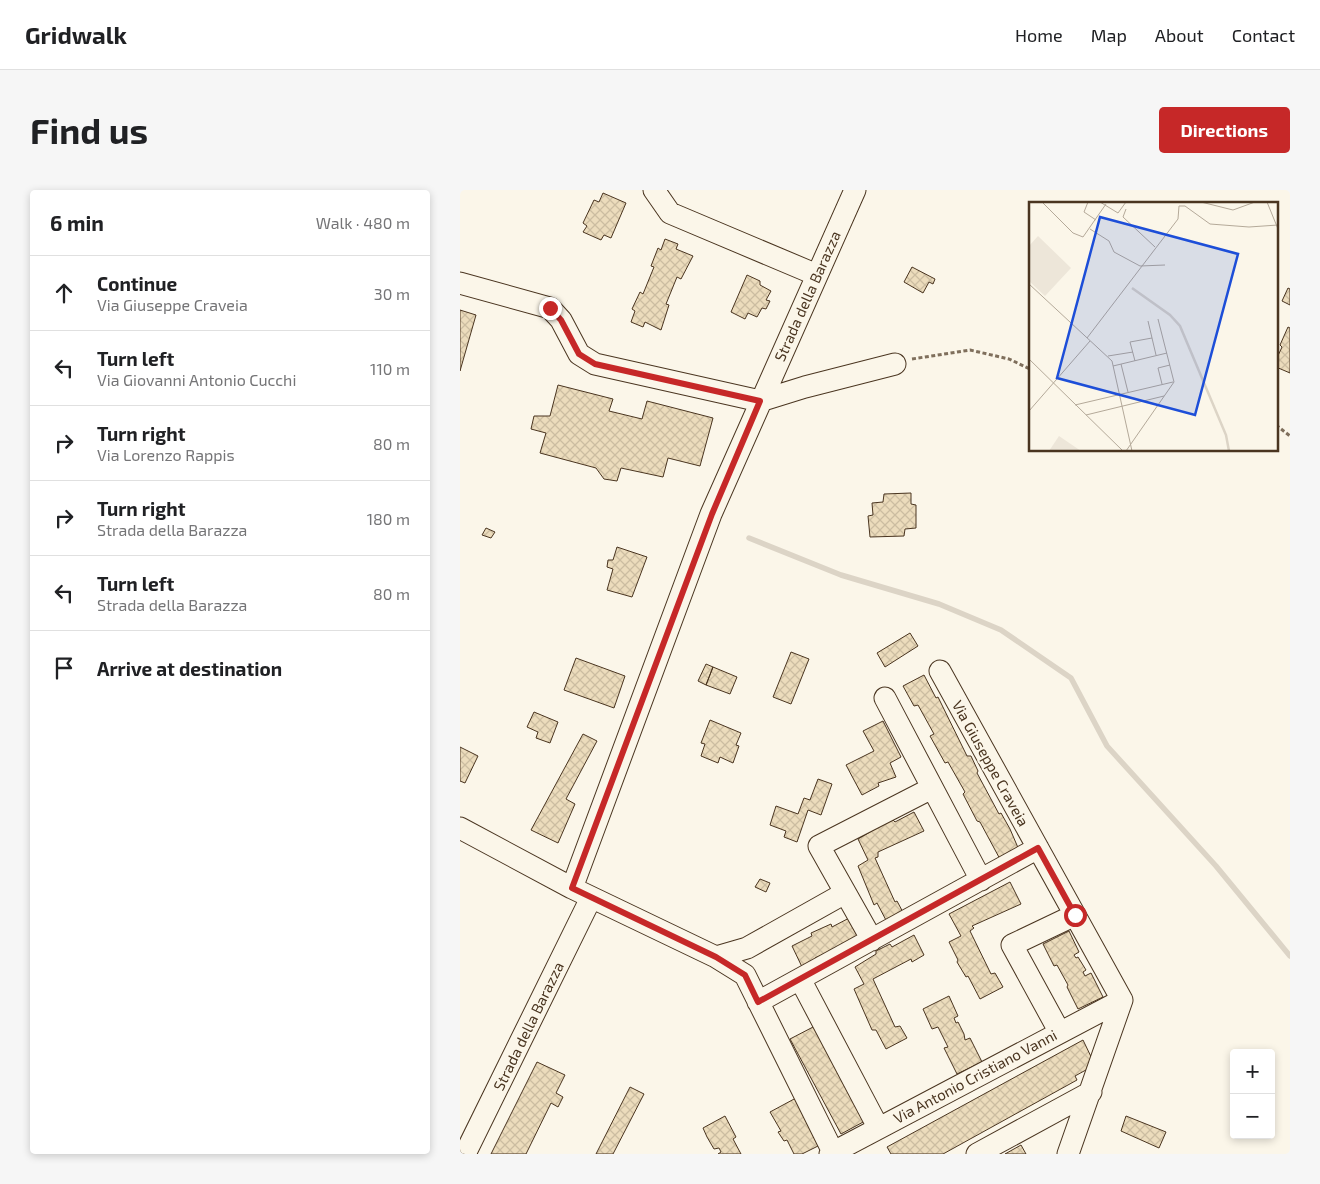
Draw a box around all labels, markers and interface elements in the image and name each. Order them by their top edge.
text: Gridwalk [25,20,127,49]
text: Home [1015,24,1063,46]
text: Map [1091,24,1127,46]
text: About [1155,24,1204,46]
text: Contact [1232,24,1295,46]
button: Directions [1159,107,1290,153]
text: Find us [30,109,148,151]
inset map [1029,202,1278,451]
text: 6 min [50,210,104,235]
text: Walk · 480 m [316,213,410,232]
street label: Strada della Barazza [770,228,844,364]
text: Continue [97,272,177,295]
icon: ahead [50,279,78,307]
text: 30 m [374,284,410,303]
text: Via Giuseppe Craveia [97,295,248,314]
route end [539,297,562,320]
text: Turn left [97,347,174,370]
icon: left [50,354,78,382]
text: 110 m [370,359,410,378]
text: Via Giovanni Antonio Cucchi [97,370,296,389]
text: Turn right [97,422,185,445]
icon: right [50,429,78,457]
text: 80 m [373,434,410,453]
text: Via Lorenzo Rappis [97,445,235,464]
text: Turn right [97,497,185,520]
icon: right [50,504,78,532]
text: 180 m [367,509,410,528]
text: Strada della Barazza [97,520,247,539]
text: Turn left [97,572,174,595]
icon: left [50,579,78,607]
text: 80 m [373,584,410,603]
text: Strada della Barazza [97,595,247,614]
icon: arrive [50,654,78,682]
text: Arrive at destination [97,657,282,680]
street label: Via Giuseppe Craveia [949,697,1033,829]
route start [1064,904,1087,927]
street label: Strada della Barazza [489,959,567,1093]
street label: Via Antonio Cristiano Vanni [890,1025,1060,1127]
map controls [1230,1049,1275,1139]
button: + [1230,1049,1275,1094]
button: − [1230,1094,1275,1139]

